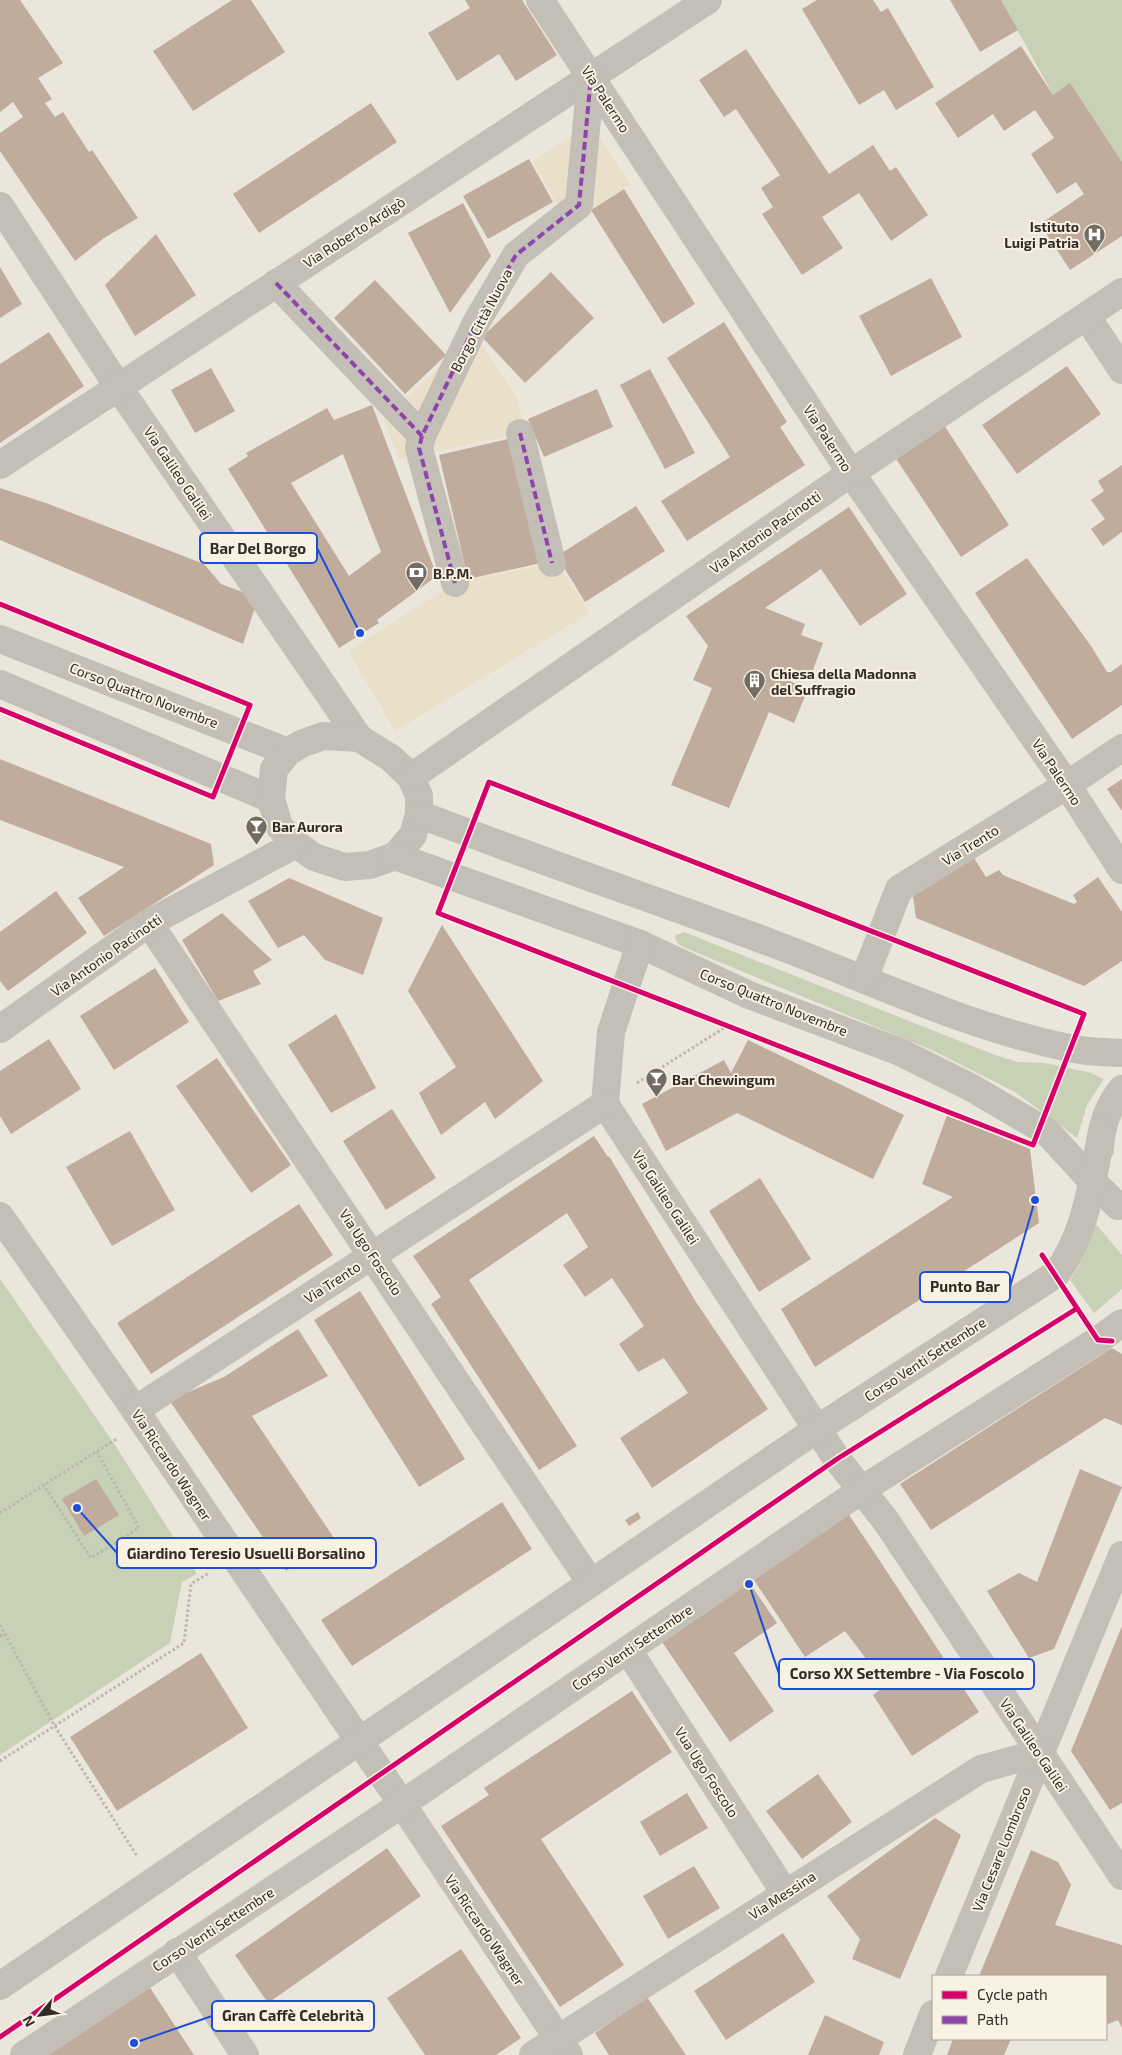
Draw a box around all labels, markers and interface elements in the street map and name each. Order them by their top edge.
street label: Via Palermo [578,62,634,136]
street label: Via Roberto Ardigò [300,193,408,271]
place label: Istituto Luigi Patria [1004,218,1079,251]
hospital icon: Istituto Luigi Patria [1083,222,1107,253]
street label: Borgo Città Nuova [447,265,515,375]
street label: Via Palermo [800,401,856,475]
street label: Via Galileo Galilei [140,423,216,523]
street label: Via Antonio Pacinotti [706,487,824,577]
callout: Bar Del Borgo [200,533,317,563]
text: Bar Del Borgo [210,539,306,557]
bank icon: B.P.M. [405,561,429,592]
place label: B.P.M. [433,565,473,582]
street label: Corso Quattro Novembre [67,659,221,731]
place label: Chiesa della Madonna del Suffragio [771,665,917,698]
building icon: Chiesa della Madonna del Suffragio [743,669,767,700]
street label: Via Palermo [1029,736,1085,808]
bar icon: Bar Aurora [244,814,268,845]
place label: Bar Aurora [272,818,343,835]
street label: Via Trento [938,821,1002,869]
street label: Via Antonio Pacinotti [47,910,165,1000]
street label: Corso Quattro Novembre [698,965,850,1039]
bar icon: Bar Chewingum [644,1067,668,1098]
place label: Bar Chewingum [672,1071,775,1088]
street label: Via Galileo Galilei [629,1147,703,1247]
street label: Via Ugo Foscolo [336,1206,406,1298]
street label: Via Trento [301,1258,363,1306]
callout: Punto Bar [920,1272,1010,1302]
text: Punto Bar [930,1277,1001,1295]
street label: Corso Venti Settembre [861,1313,989,1405]
street label: Via Riccardo Wagner [128,1406,216,1524]
callout: Giardino Teresio Usuelli Borsalino [117,1538,376,1568]
text: Giardino Teresio Usuelli Borsalino [127,1544,365,1562]
street label: Corso Venti Settembre [568,1600,696,1694]
callout: Corso XX Settembre - Via Foscolo [779,1659,1034,1689]
text: Corso XX Settembre - Via Foscolo [790,1664,1024,1682]
street label: Via Galileo Galilei [996,1695,1072,1795]
street label: Vua Ugo Foscolo [671,1724,743,1820]
street label: Via Cesare Lombroso [968,1784,1034,1914]
street label: Via Messina [745,1867,819,1923]
street label: Via Riccardo Wagner [441,1871,529,1989]
street label: Corso Venti Settembre [149,1883,277,1975]
legend [932,1975,1107,2040]
text: Cycle path [977,1985,1048,2003]
north arrow [15,1990,65,2040]
callout: Gran Caffè Celebrità [212,2001,374,2031]
text: Gran Caffè Celebrità [222,2006,364,2024]
text: Path [977,2010,1008,2028]
text: N [18,2013,38,2030]

